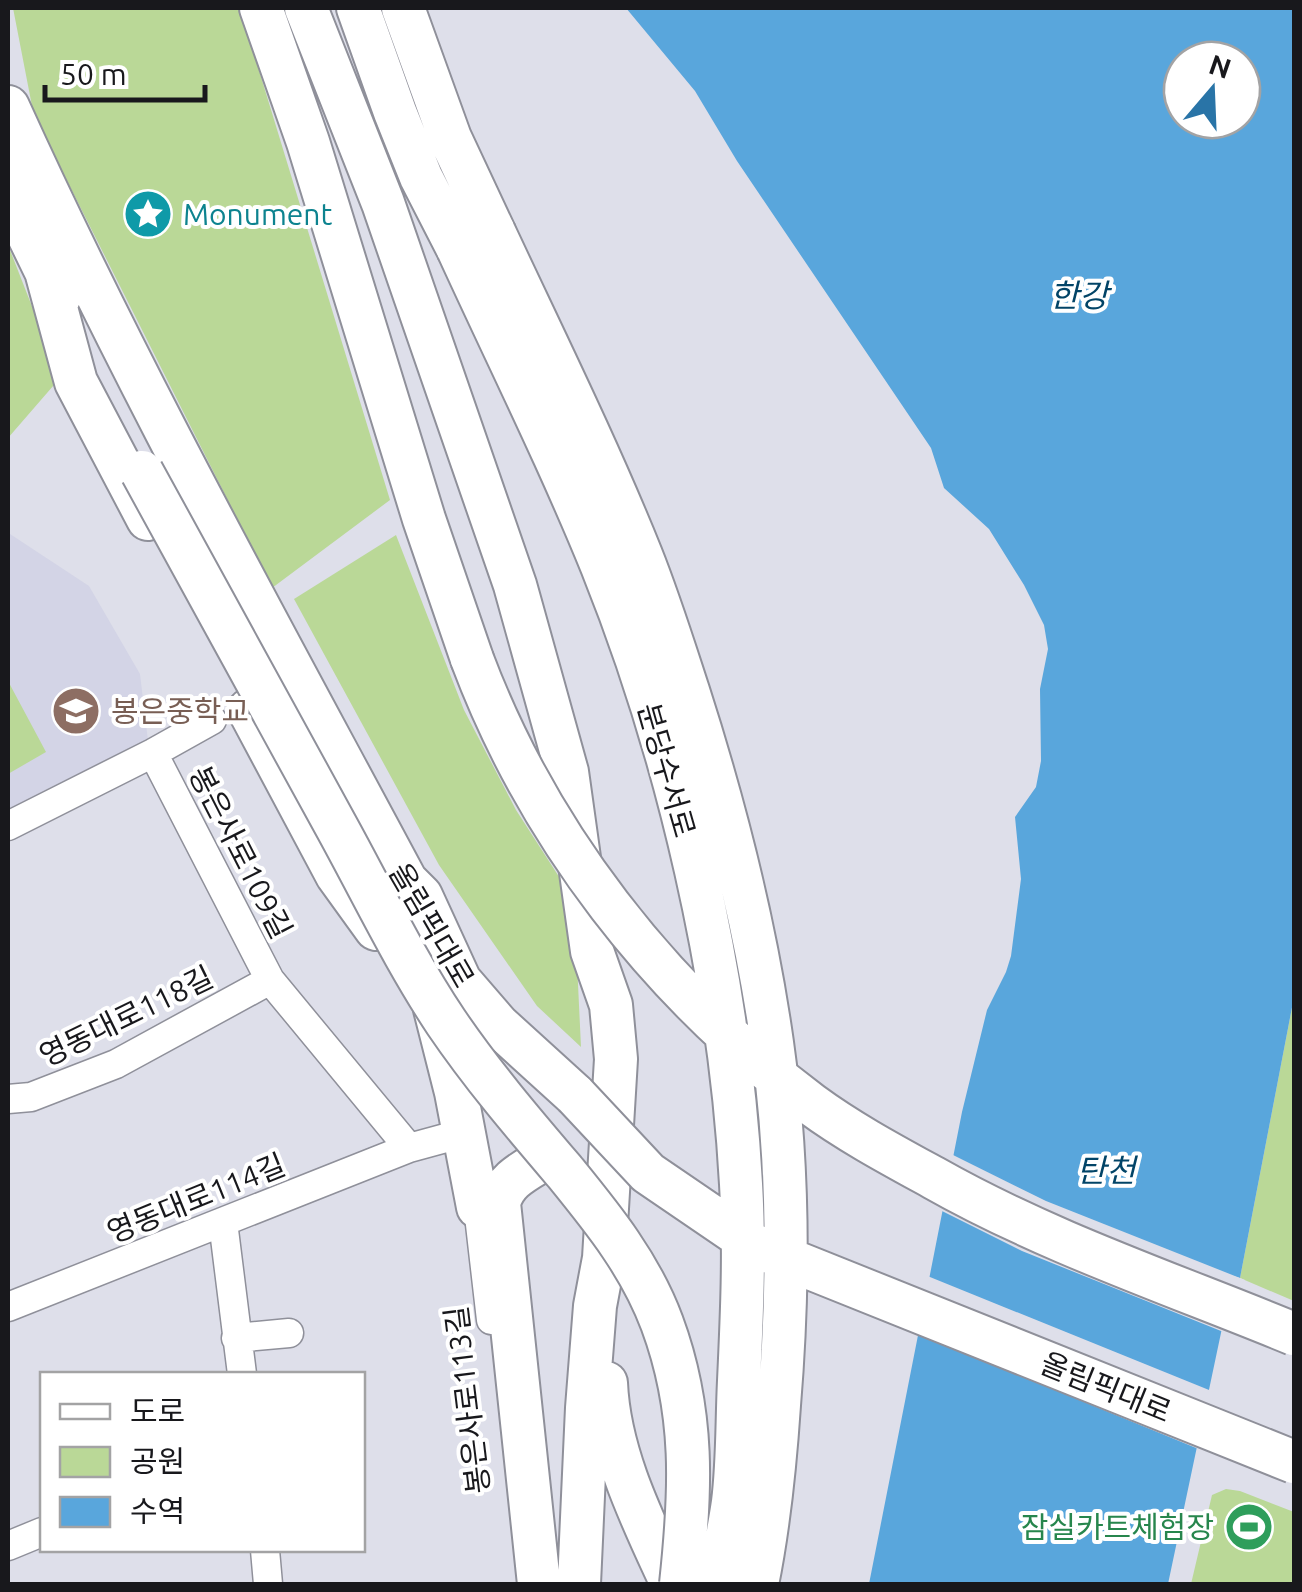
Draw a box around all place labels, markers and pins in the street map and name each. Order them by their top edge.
place icon: Monument [122,188,174,240]
place label: Monument [183,197,332,231]
school or university icon: 봉은중학교 [50,685,102,737]
place label: 봉은중학교 [111,694,249,728]
sports icon: 잠실카트체험장 [1223,1501,1275,1553]
place label: 잠실카트체험장 [1021,1510,1214,1544]

